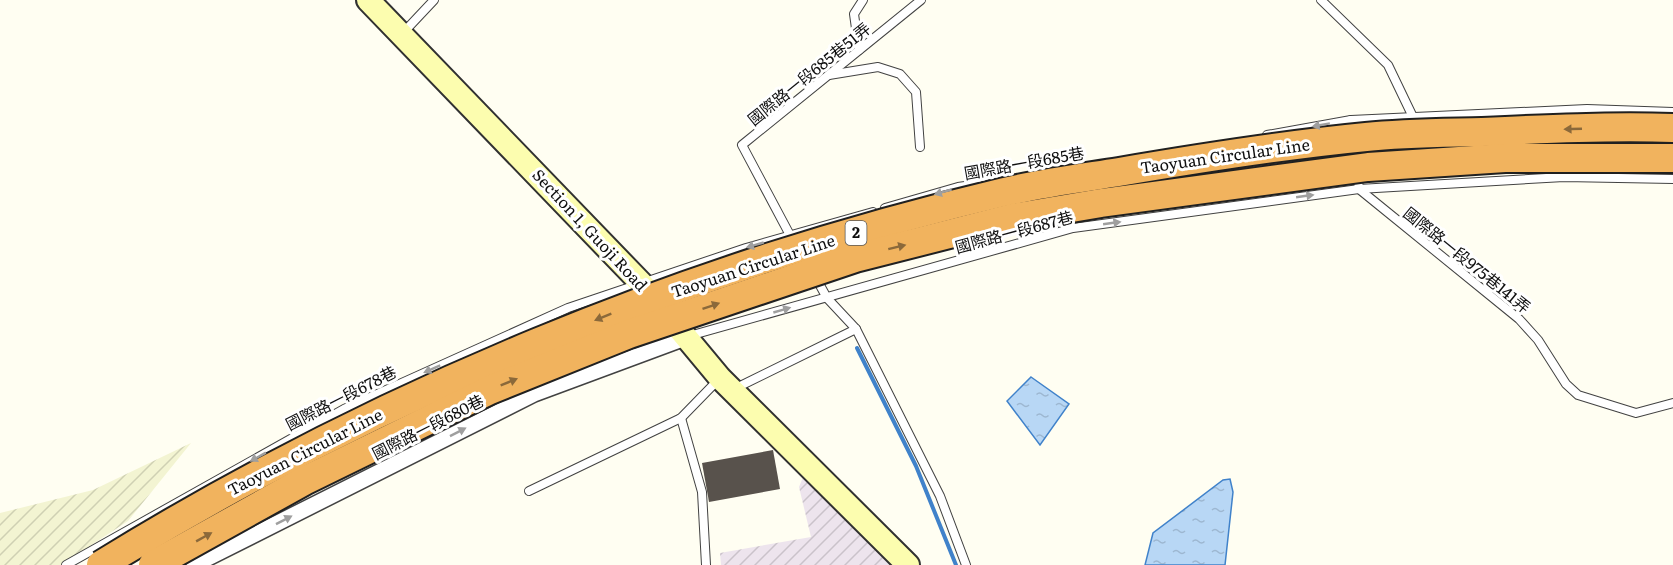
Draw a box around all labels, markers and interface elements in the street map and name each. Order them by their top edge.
street label: 國際路一段685巷51弄 [742,16,875,130]
one-way arrow [1311,121,1330,130]
one-way arrow [1563,124,1582,134]
street label: Taoyuan Circular Line [1139,131,1311,179]
street label: 國際路一段685巷 [962,140,1086,184]
street label: Section 1, Guoji Road [528,163,654,296]
one-way arrow [933,188,951,197]
one-way arrow [1296,192,1315,201]
street label: 國際路一段975巷141弄 [1399,200,1536,318]
street label: 國際路一段687巷 [952,204,1075,258]
one-way arrow [1103,218,1122,228]
road number: 2 [846,221,866,245]
street label: Taoyuan Circular Line [668,227,838,303]
one-way arrow [746,241,764,250]
one-way arrow [888,242,906,252]
one-way arrow [702,301,720,310]
one-way arrow [773,305,791,315]
one-way arrow [594,312,612,322]
street label: 國際路一段678巷 [281,359,400,435]
one-way arrow [424,365,441,374]
one-way arrow [500,377,518,386]
street label: 國際路一段680巷 [367,388,488,465]
street label: Taoyuan Circular Line [223,402,386,501]
one-way arrow [449,428,467,438]
one-way arrow [250,451,266,462]
one-way arrow [275,515,292,524]
one-way arrow [196,532,213,542]

